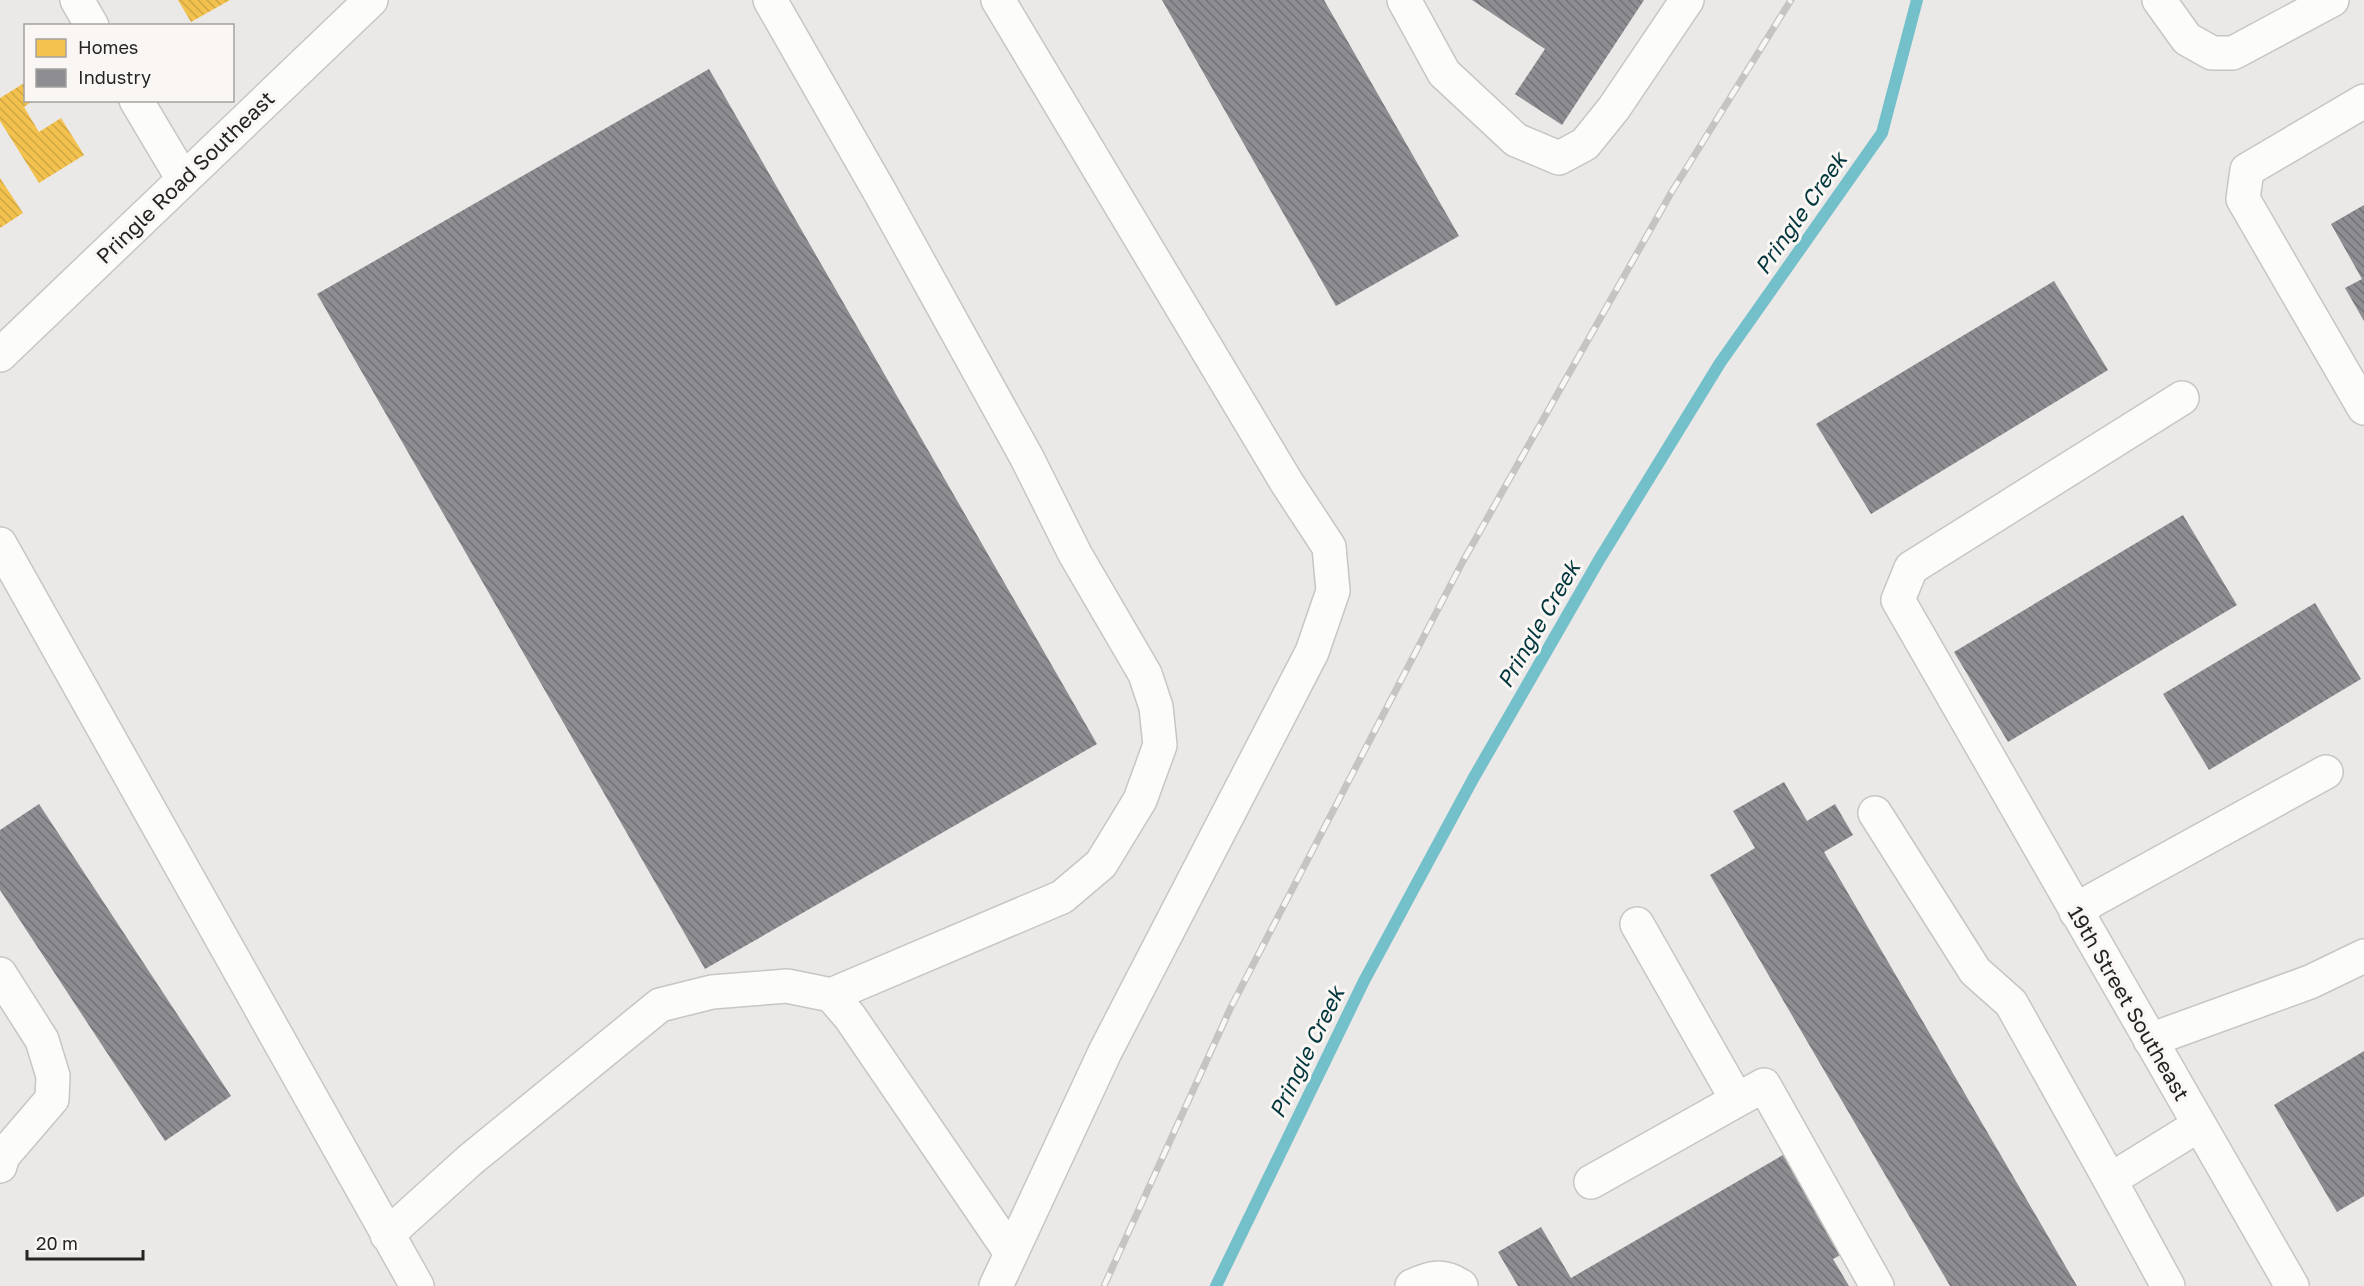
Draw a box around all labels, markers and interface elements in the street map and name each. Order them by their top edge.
legend [24,24,234,102]
text: Homes [78,36,138,58]
text: Industry [78,66,151,88]
street label: Pringle Road Southeast [90,85,280,269]
water label: Pringle Creek [1748,145,1853,279]
water label: Pringle Creek [1491,553,1587,692]
street label: 19th Street Southeast [2063,901,2195,1105]
water label: Pringle Creek [1263,980,1350,1122]
scale bar [27,1223,142,1261]
text: 20 m [36,1232,78,1254]

